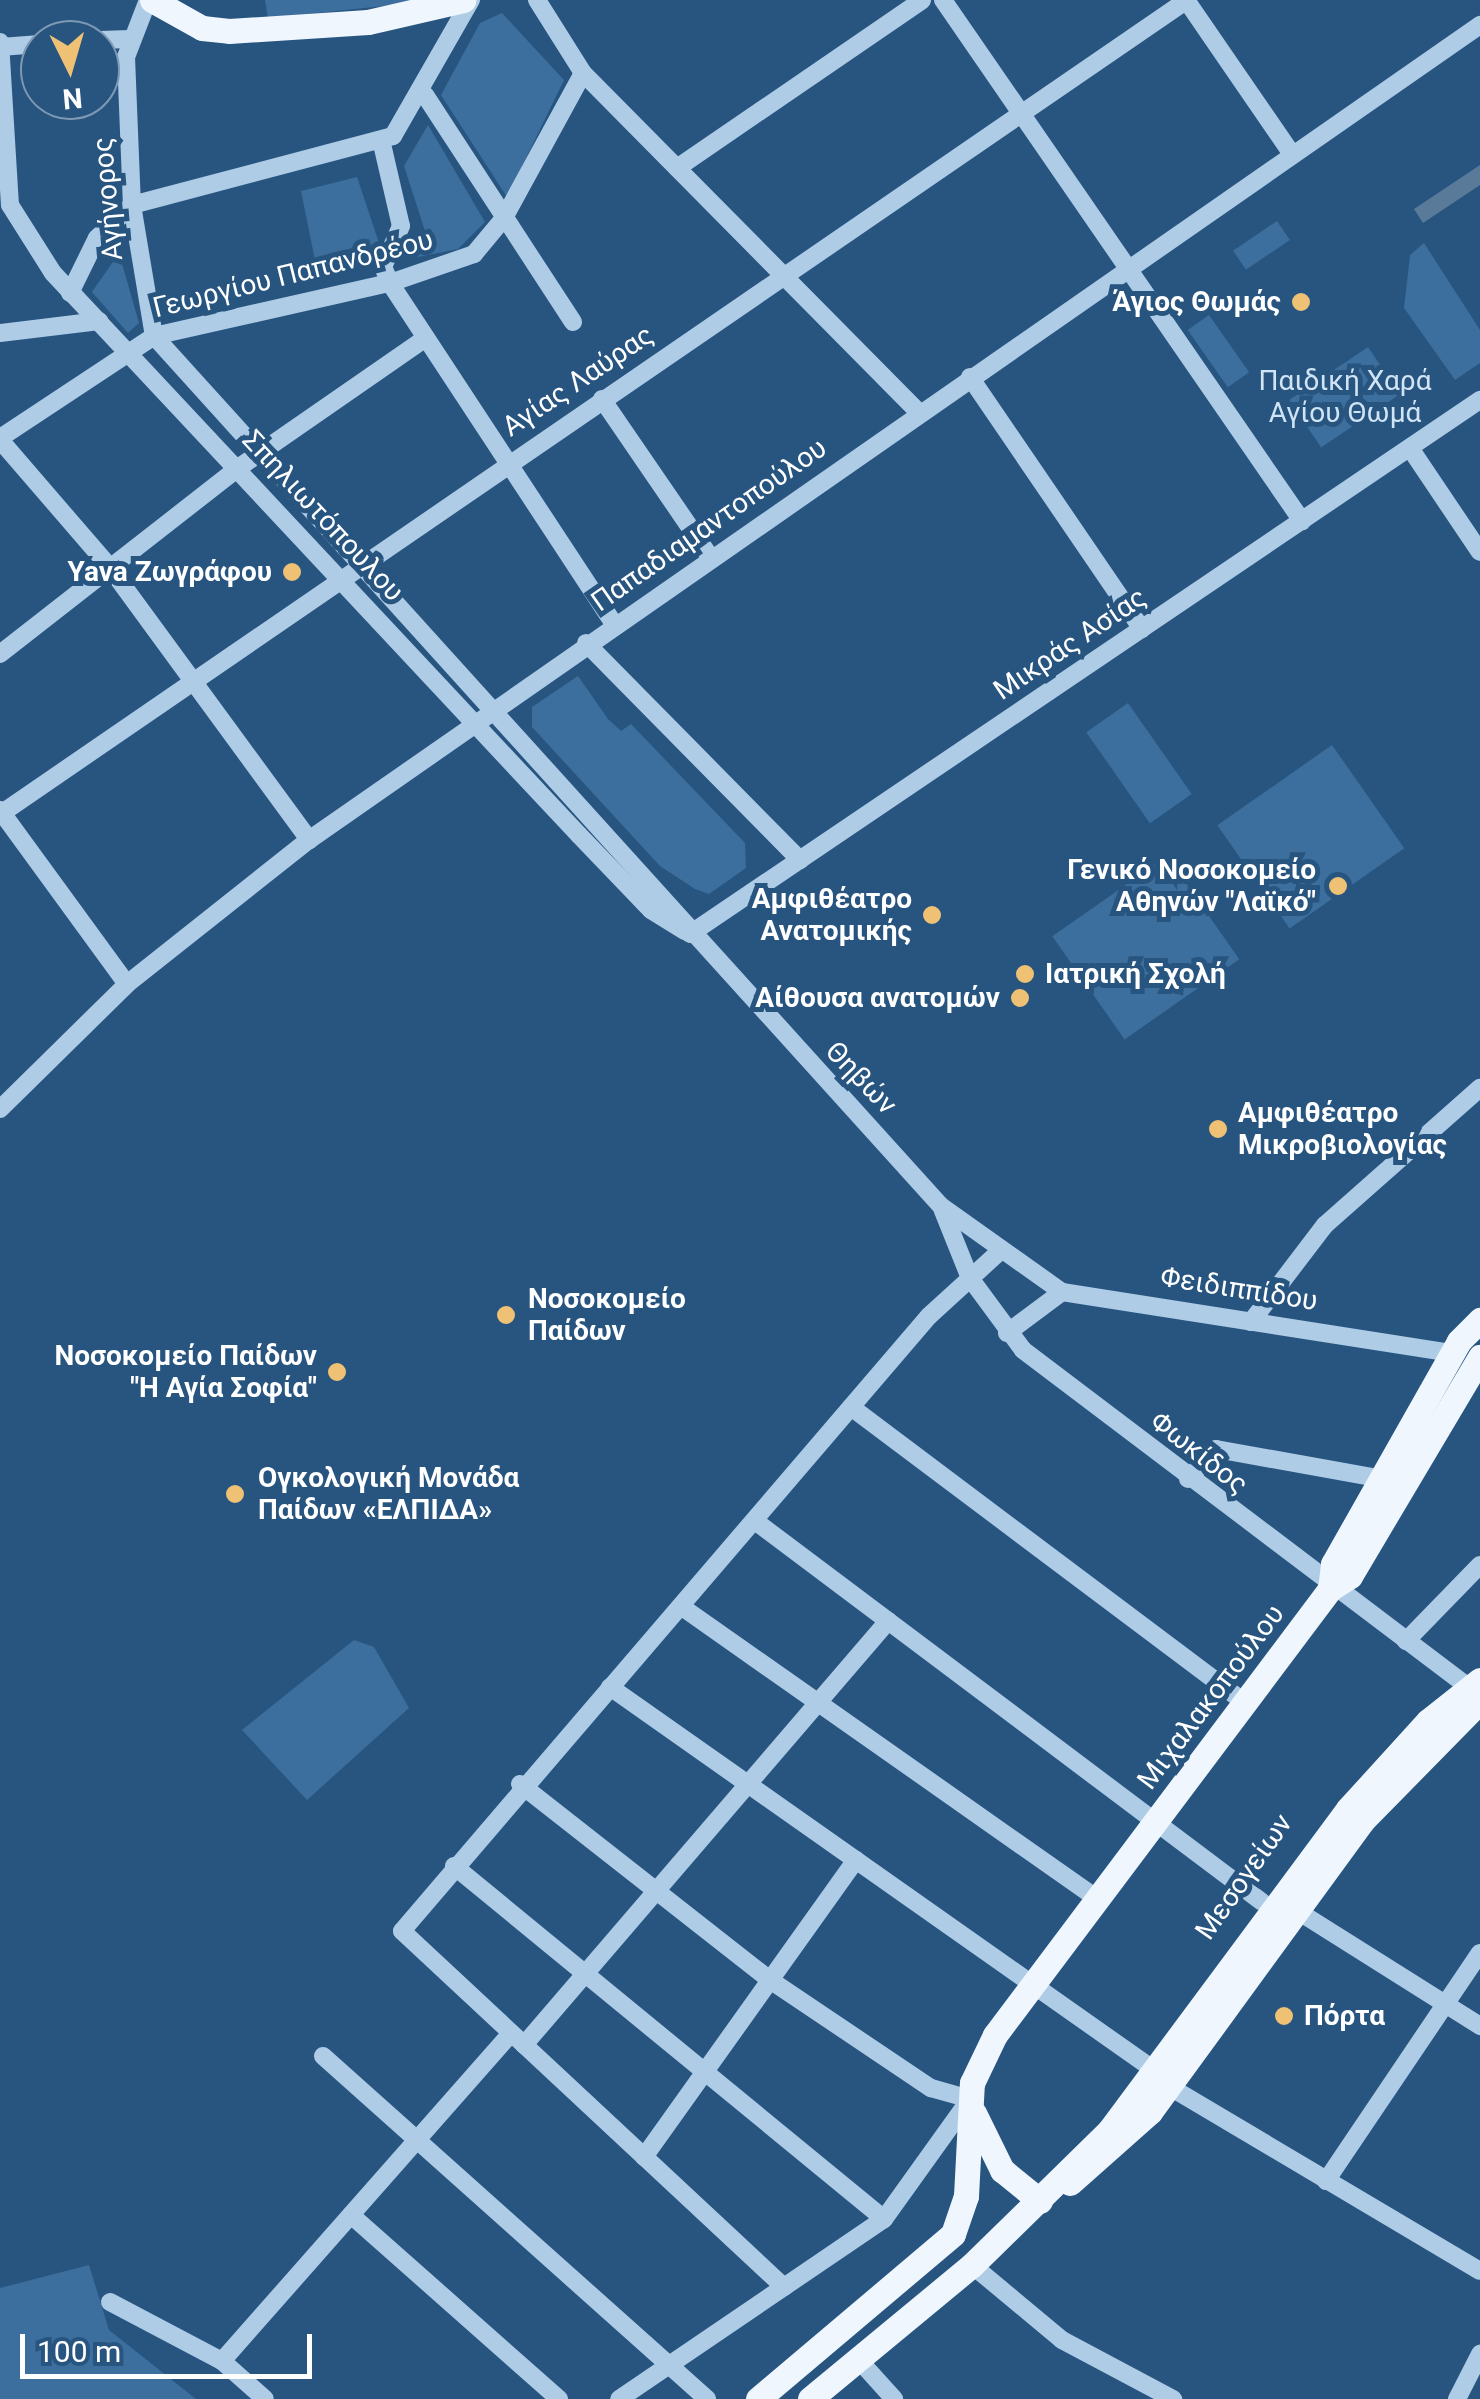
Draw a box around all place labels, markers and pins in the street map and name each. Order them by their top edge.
place label: Άγιος Θωμάς [1112,285,1281,319]
marker: Άγιος Θωμάς [1290,291,1312,313]
place label: Yava Ζωγράφου [68,555,272,589]
marker: Yava Ζωγράφου [281,561,303,583]
place label: Γενικό Νοσοκομείο Αθηνών "Λαϊκό" [1067,853,1316,919]
marker: Γενικό Νοσοκομείο Αθηνών "Λαϊκό" [1325,873,1351,899]
place label: Αμφιθέατρο Ανατομικής [752,882,912,948]
marker: Αμφιθέατρο Ανατομικής [921,904,943,926]
place label: Ιατρική Σχολή [1045,957,1226,991]
marker: Ιατρική Σχολή [1014,963,1036,985]
place label: Αίθουσα ανατομών [755,981,1000,1015]
marker: Αίθουσα ανατομών [1009,987,1031,1009]
place label: Αμφιθέατρο Μικροβιολογίας [1238,1096,1447,1162]
marker: Αμφιθέατρο Μικροβιολογίας [1207,1118,1229,1140]
place label: Νοσοκομείο Παίδων [528,1282,686,1348]
marker: Νοσοκομείο Παίδων [493,1302,519,1328]
place label: Νοσοκομείο Παίδων "Η Αγία Σοφία" [54,1339,317,1405]
marker: Νοσοκομείο Παίδων "Η Αγία Σοφία" [326,1361,348,1383]
place label: Ογκολογική Μονάδα Παίδων «ΕΛΠΙΔΑ» [258,1461,519,1527]
marker: Ογκολογική Μονάδα Παίδων «ΕΛΠΙΔΑ» [222,1481,248,1507]
place label: Πόρτα [1304,1999,1385,2033]
marker: Πόρτα [1273,2005,1295,2027]

